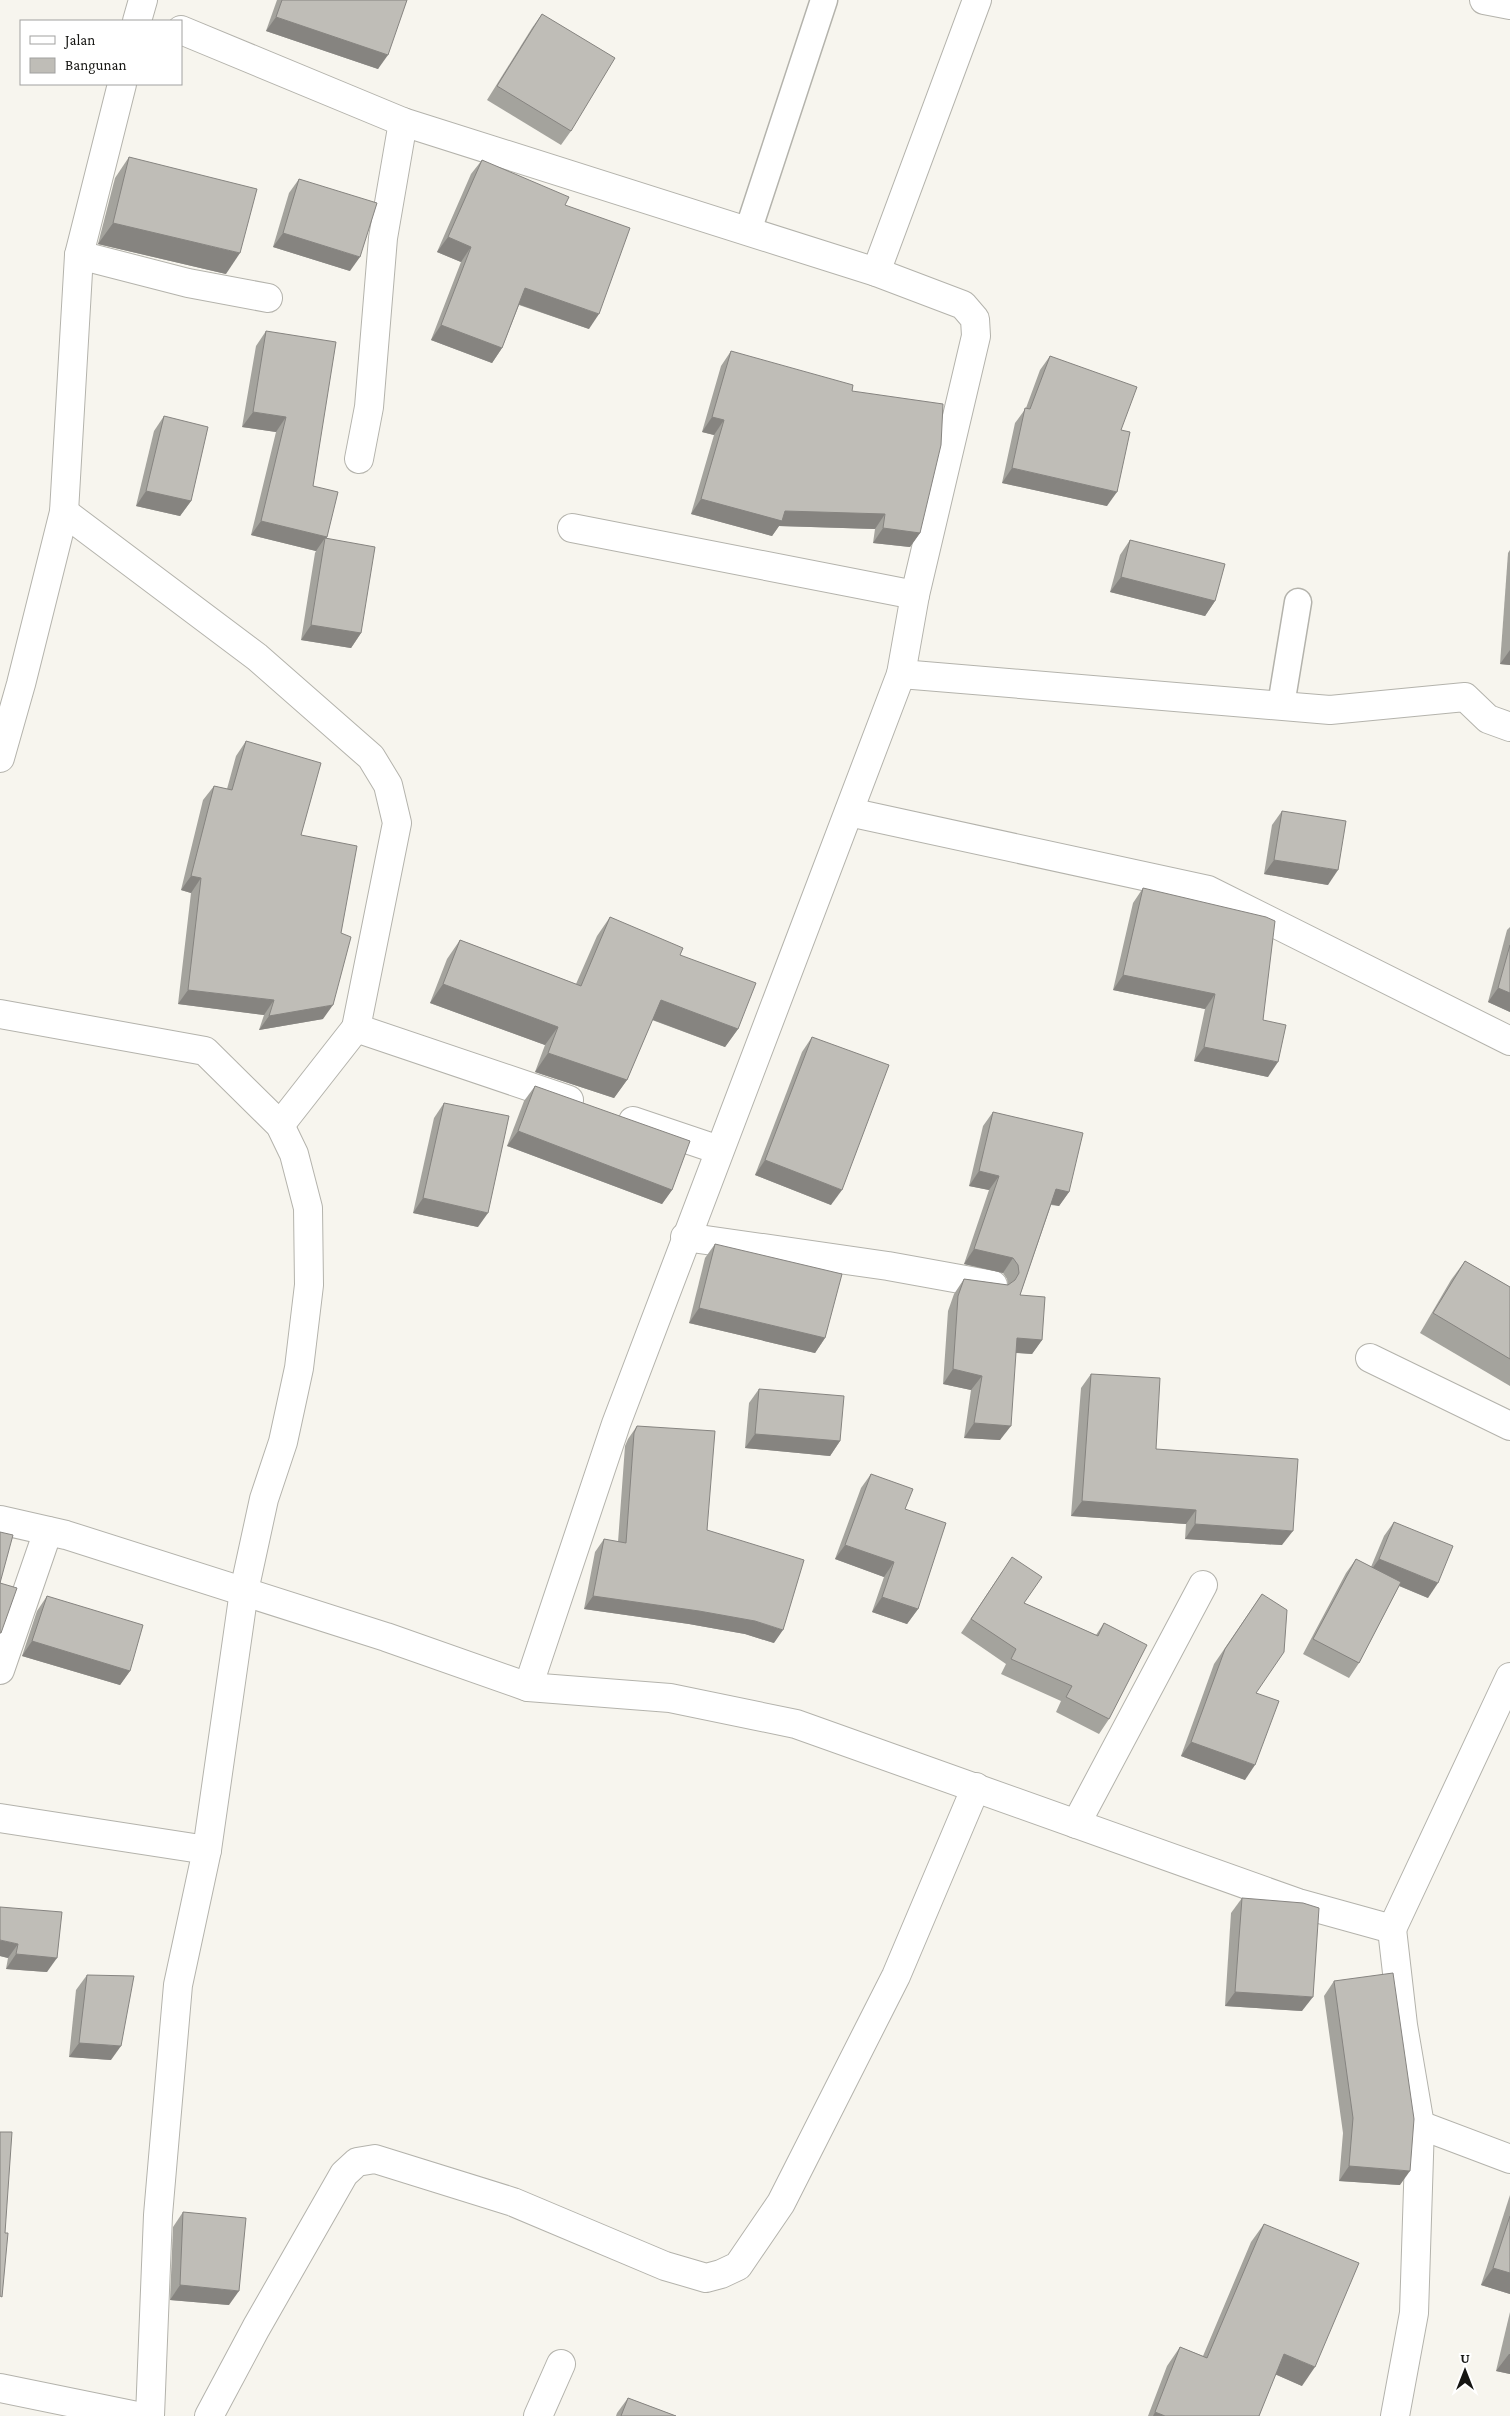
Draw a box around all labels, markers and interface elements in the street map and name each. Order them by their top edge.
legend [20,20,182,85]
text: Jalan [63,32,95,49]
text: Bangunan [65,57,126,74]
north arrow [1440,2346,1490,2396]
text: U [1460,2350,1470,2366]

